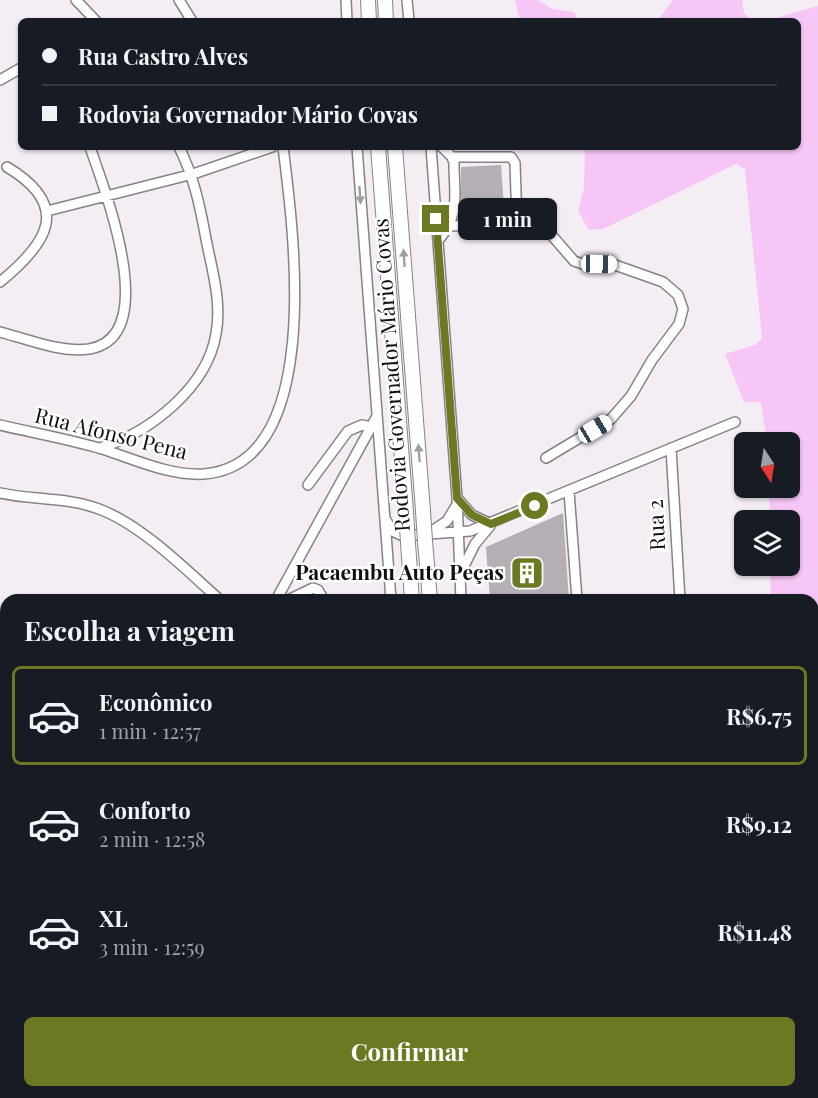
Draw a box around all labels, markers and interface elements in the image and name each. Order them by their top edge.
text: Rua Castro Alves [78,41,248,71]
text: Rodovia Governador Mário Covas [78,99,418,129]
one-way arrow [355,186,365,205]
callout: 1 min [457,198,556,240]
route end [422,205,449,232]
text: 1 min [483,205,532,232]
street label: Rodovia Governador Mário Covas [365,217,415,533]
one-way arrow [399,249,409,268]
car [581,255,617,273]
street label: Rua Afonso Pena [32,400,191,465]
car [575,412,615,446]
north arrow [734,432,800,498]
map controls [734,432,800,576]
one-way arrow [414,443,423,462]
route start [521,492,548,519]
street label: Rua 2 [640,499,670,551]
button: layers [734,510,800,576]
building icon: Pacaembu Auto Peças [509,555,545,591]
place label: Pacaembu Auto Peças [295,557,504,585]
text: Escolha a viagem [24,612,235,648]
text: Econômico [99,687,212,717]
icon: car [27,689,81,743]
text: R$6.75 [726,701,792,731]
text: 1 min · 12:57 [99,717,201,744]
text: Conforto [99,795,191,825]
icon: car [27,797,81,851]
text: R$9.12 [726,809,792,839]
text: 2 min · 12:58 [99,825,205,852]
text: XL [99,903,128,933]
icon: car [27,905,81,959]
text: R$11.48 [717,917,792,947]
text: 3 min · 12:59 [99,933,205,960]
button: Confirmar [24,1017,795,1086]

